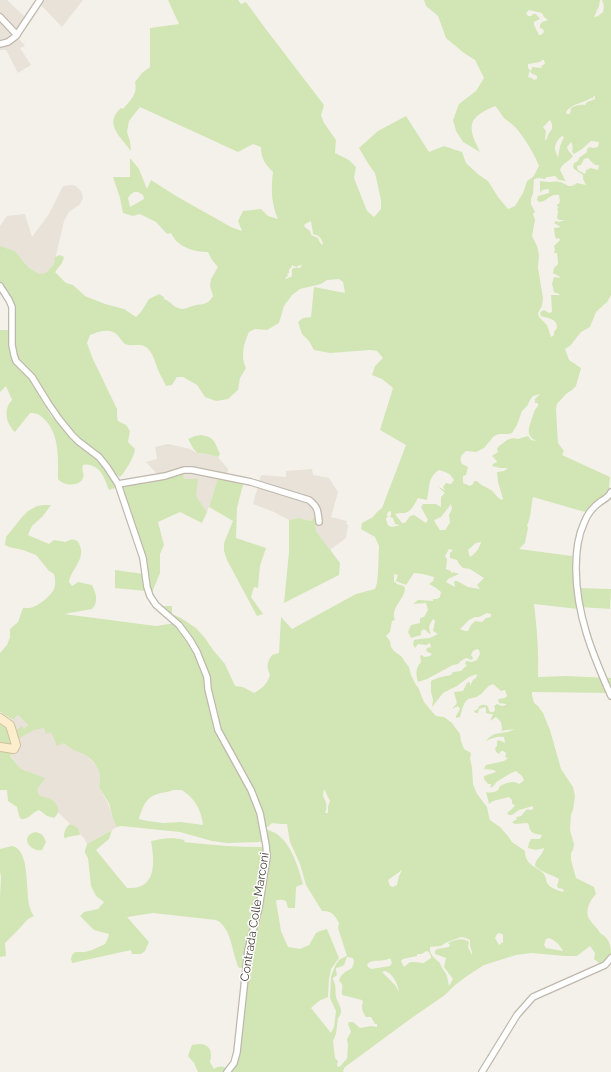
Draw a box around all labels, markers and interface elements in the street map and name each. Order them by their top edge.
street label: Contrada Colle Marconi [238,851,272,983]

